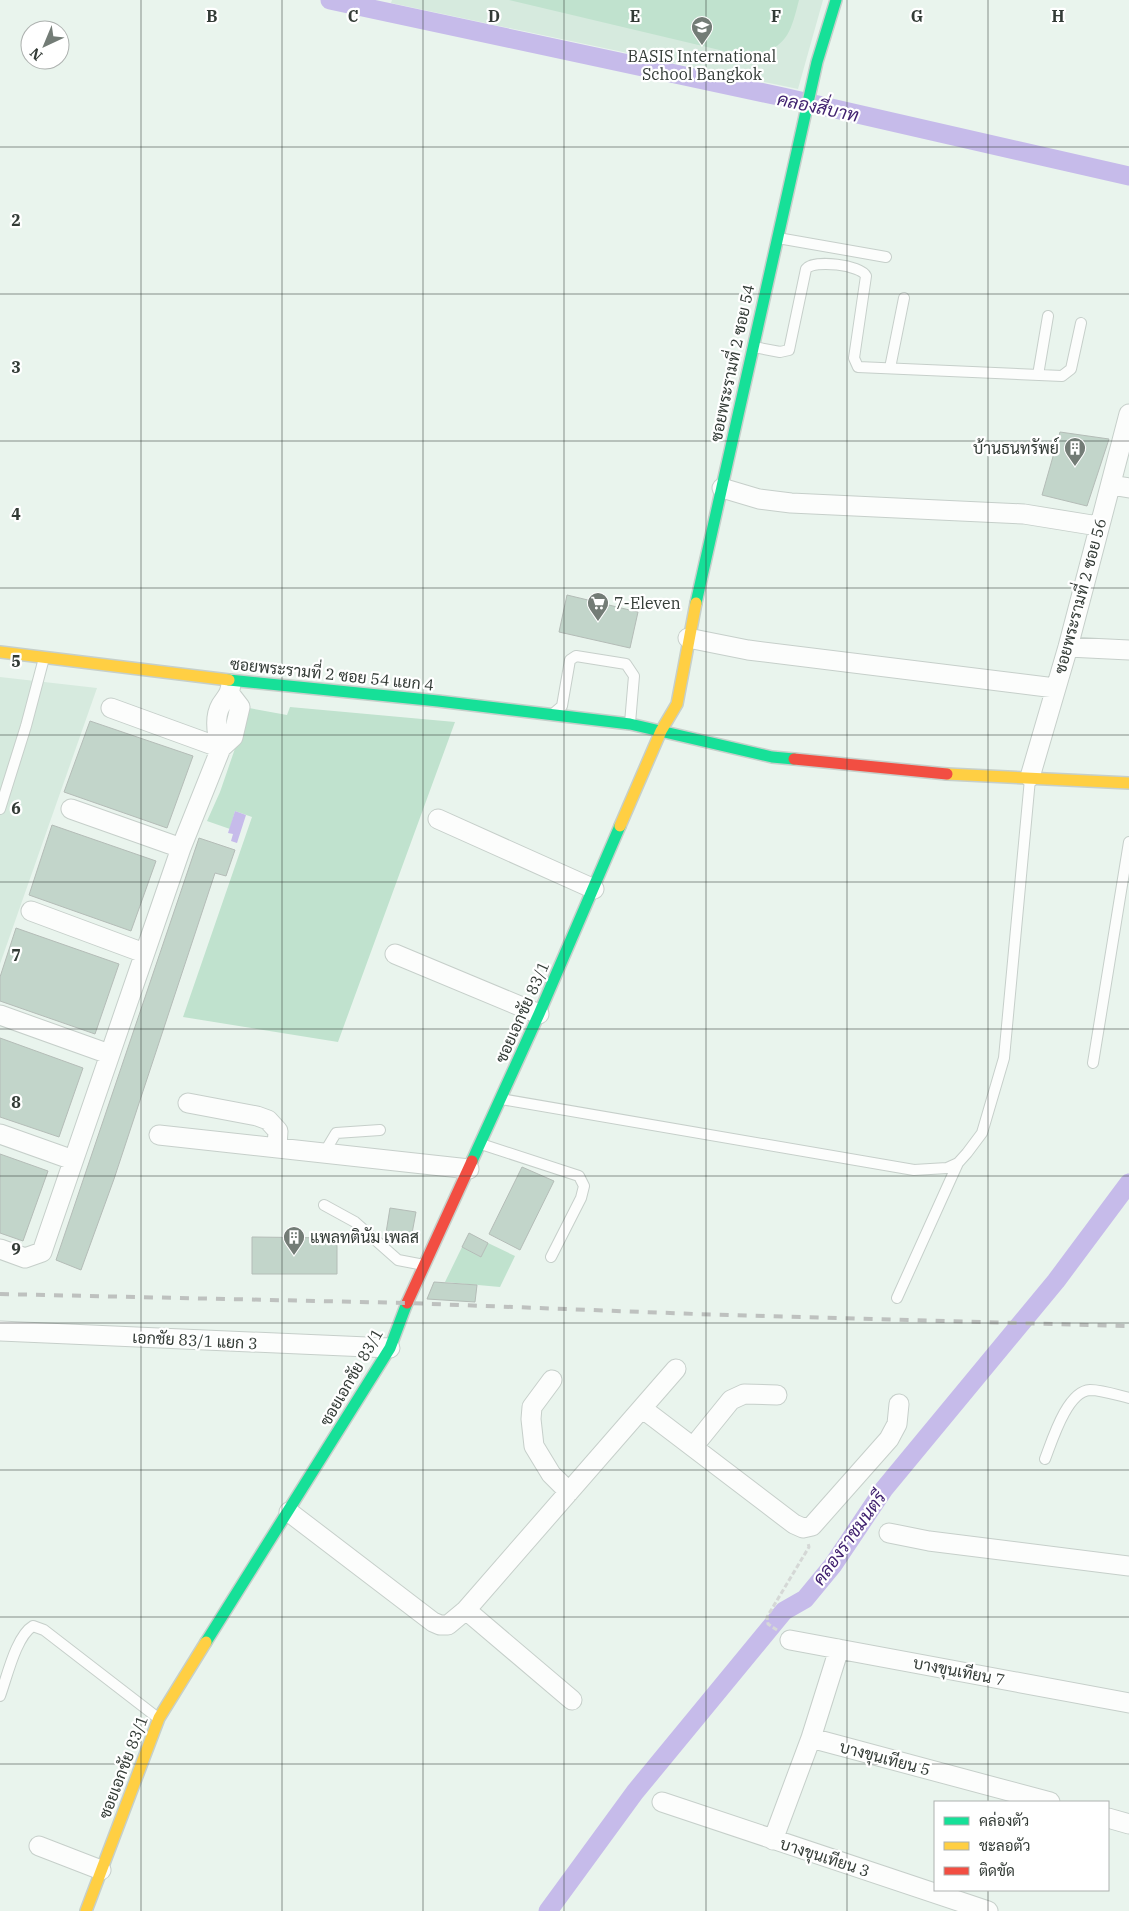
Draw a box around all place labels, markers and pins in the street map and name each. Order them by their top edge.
school or university icon: BASIS International School Bangkok [690,15,714,46]
place label: BASIS International School Bangkok [628,46,777,84]
place label: บ้านธนทรัพย์ [973,436,1059,458]
building icon: บ้านธนทรัพย์ [1063,436,1087,467]
supermarket icon: 7-Eleven [586,591,610,622]
place label: 7-Eleven [614,593,681,613]
building icon: แพลทตินัม เพลส [282,1225,306,1256]
place label: แพลทตินัม เพลส [310,1227,419,1247]

